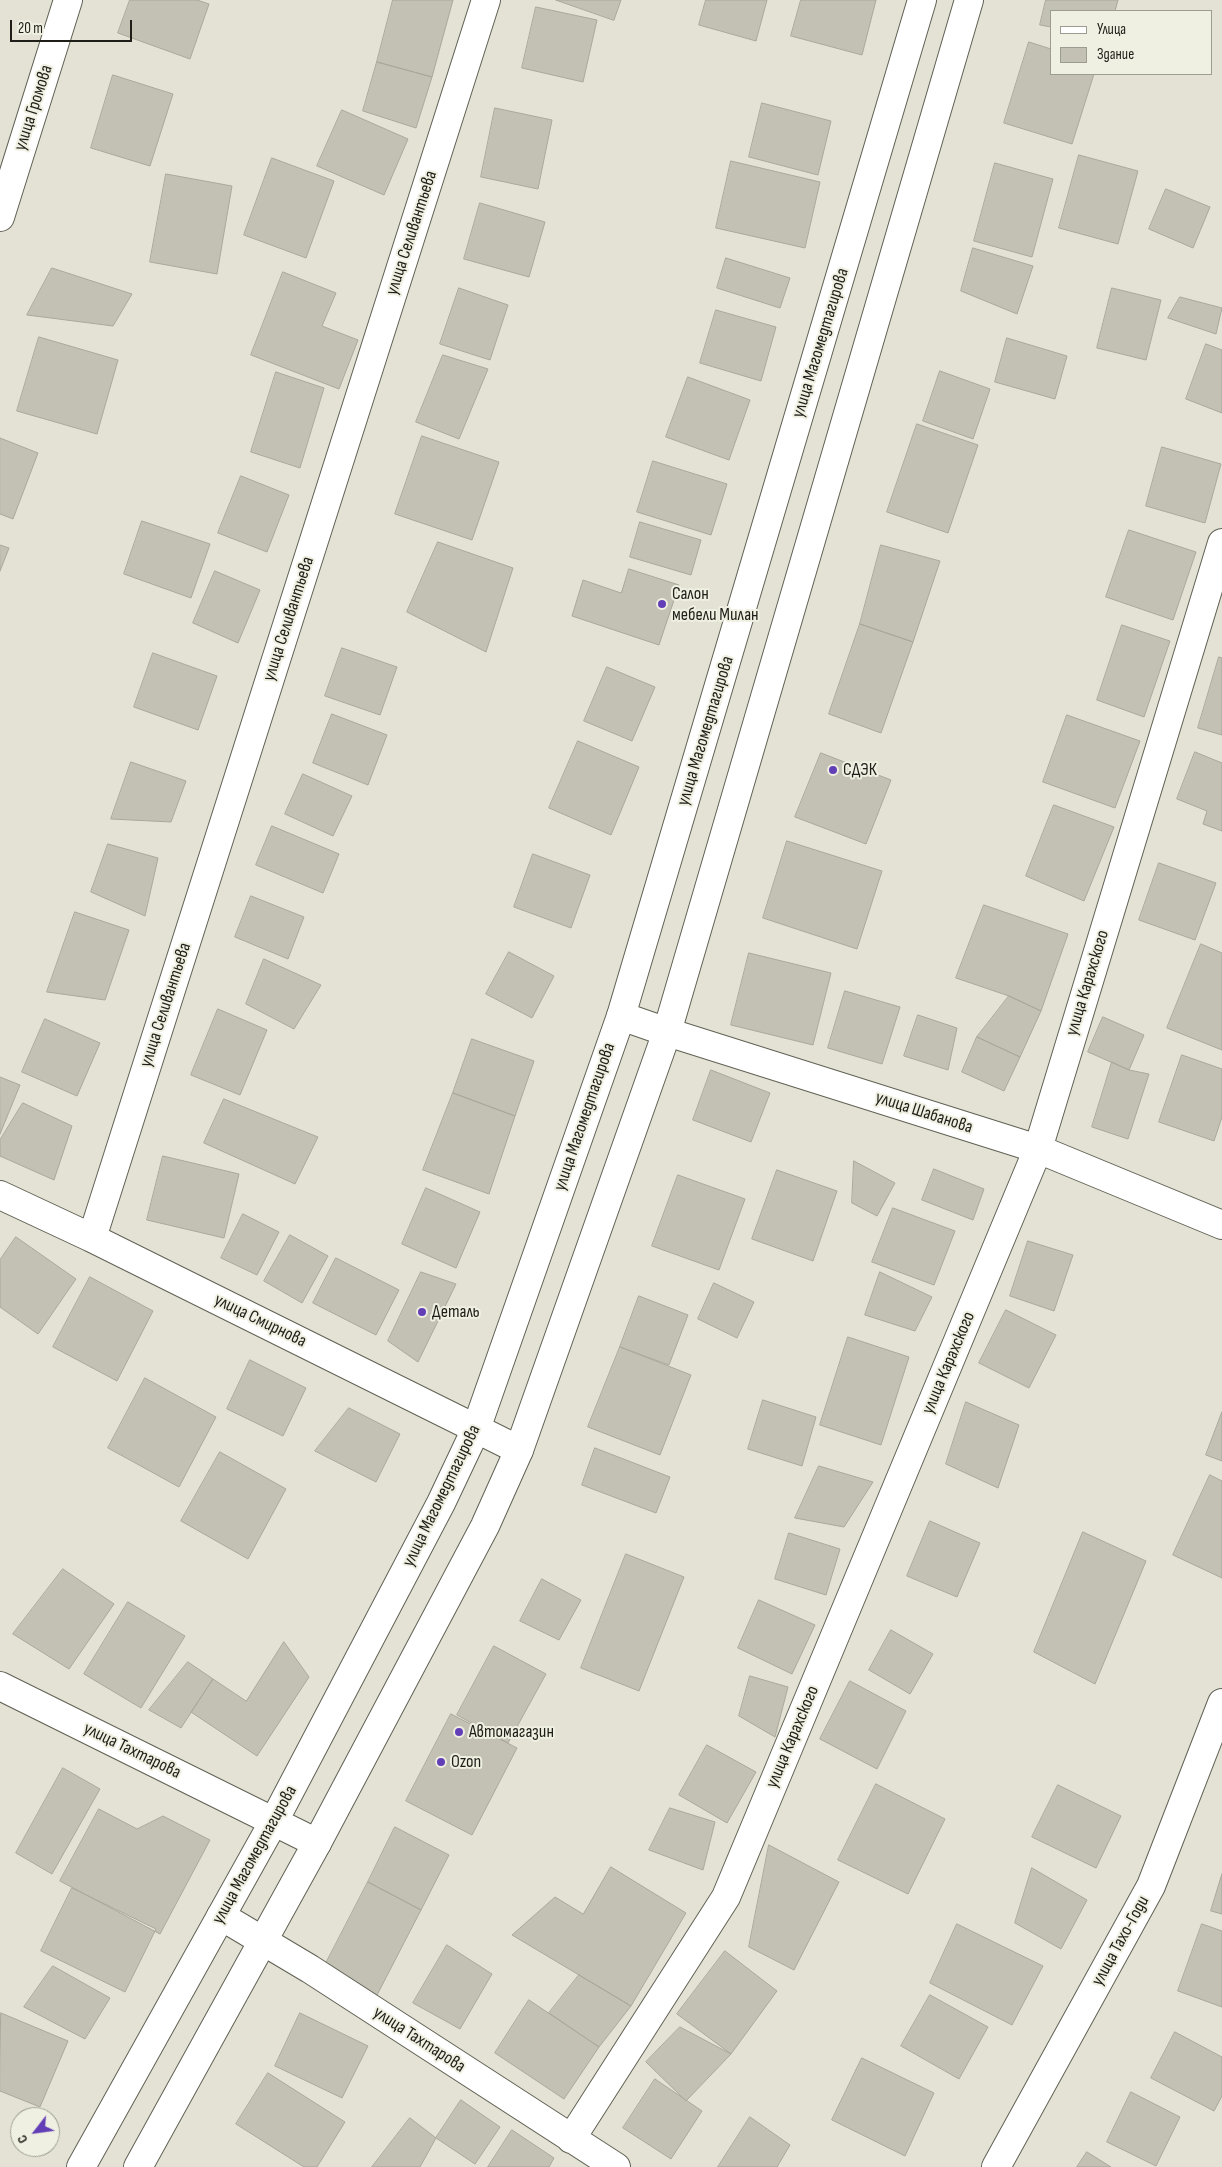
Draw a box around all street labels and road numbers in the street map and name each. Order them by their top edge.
street label: улица Громова [10,62,58,154]
street label: улица Селивантьева [382,168,442,298]
street label: улица Магомедтагирова [788,266,854,420]
street label: улица Селивантьева [259,554,319,684]
street label: улица Магомедтагирова [673,654,739,808]
street label: улица Карахского [1062,928,1114,1038]
street label: улица Селивантьева [136,940,196,1070]
street label: улица Магомедтагирова [550,1040,620,1194]
street label: улица Шабанова [873,1087,975,1139]
street label: улица Смирнова [210,1289,310,1353]
street label: улица Карахского [918,1309,980,1417]
street label: улица Магомедтагирова [398,1422,486,1570]
street label: улица Карахского [762,1683,824,1791]
street label: улица Тахтарова [80,1718,184,1784]
street label: улица Магомедтагирова [208,1782,302,1928]
street label: улица Тахо-Годи [1087,1892,1155,1990]
street label: улица Тахтарова [369,2002,469,2078]

